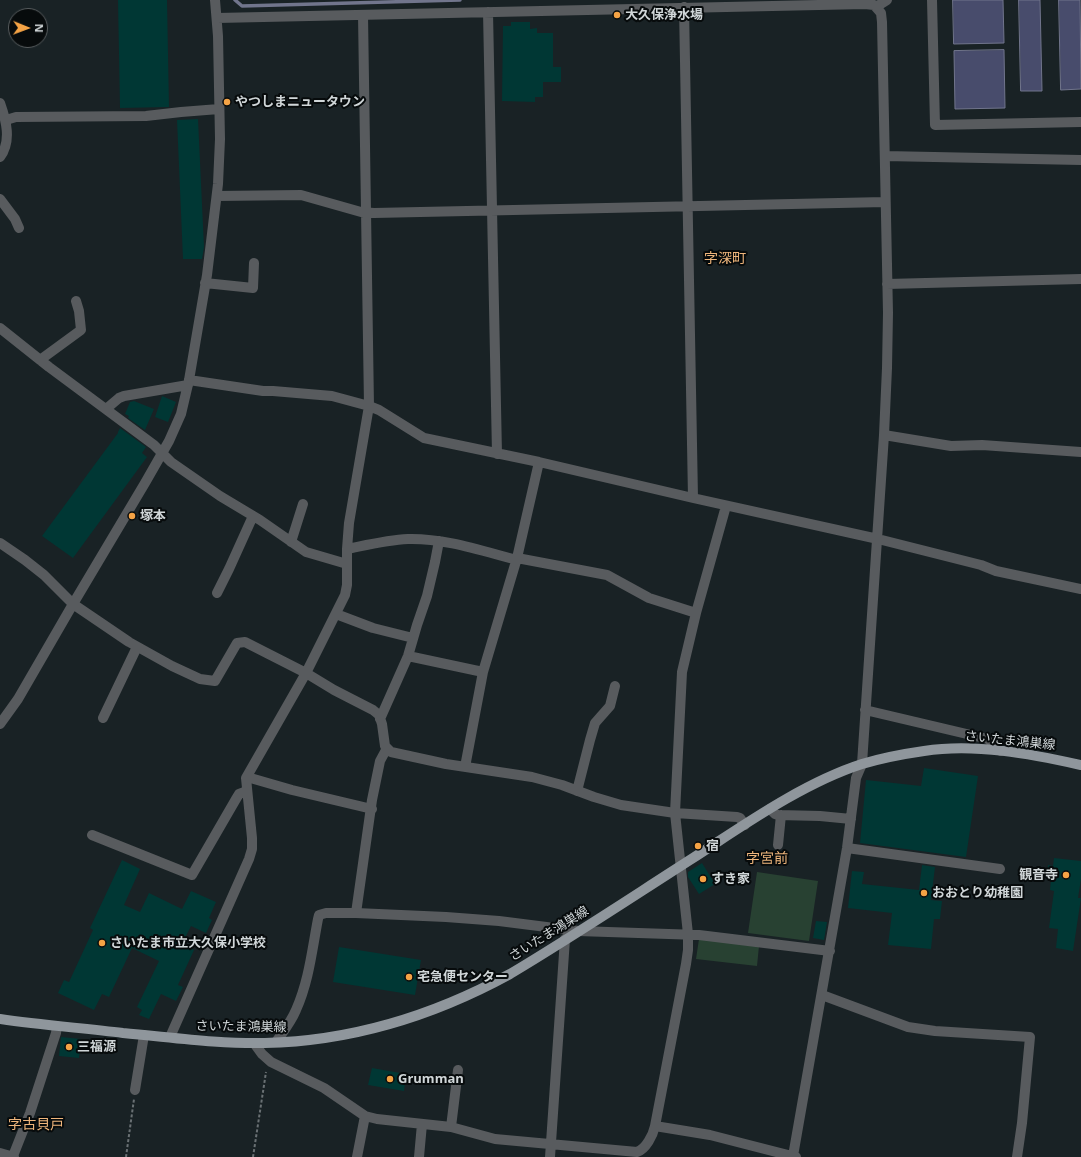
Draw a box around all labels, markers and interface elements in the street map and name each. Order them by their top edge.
place label: 大久保浄水場 [625,7,703,23]
north arrow [8,8,48,48]
marker: 大久保浄水場 [612,10,622,20]
text: N [32,24,47,33]
place label: やつしまニュータウン [235,94,365,110]
marker: やつしまニュータウン [222,97,232,107]
district label: 字深町 [704,251,746,267]
place label: 塚本 [140,508,166,524]
marker: 塚本 [127,511,137,521]
street label: さいたま鴻巣線 [964,728,1056,754]
place label: 宿 [706,838,719,854]
marker: 宿 [693,841,703,851]
district label: 字宮前 [746,851,788,867]
place label: 観音寺 [1019,867,1058,883]
marker: 観音寺 [1061,870,1071,880]
place label: すき家 [711,871,750,887]
marker: すき家 [698,874,708,884]
place label: おおとり幼稚園 [932,885,1023,901]
marker: おおとり幼稚園 [919,888,929,898]
street label: さいたま鴻巣線 [506,903,592,965]
place label: さいたま市立大久保小学校 [110,935,266,951]
marker: さいたま市立大久保小学校 [97,938,107,948]
place label: 宅急便センター [417,969,508,985]
marker: 宅急便センター [404,972,414,982]
street label: さいたま鴻巣線 [195,1018,287,1036]
place label: 三福源 [77,1039,116,1055]
marker: 三福源 [64,1042,74,1052]
place label: Grumman [398,1071,464,1087]
marker: Grumman [385,1074,395,1084]
district label: 字古貝戸 [8,1117,64,1133]

